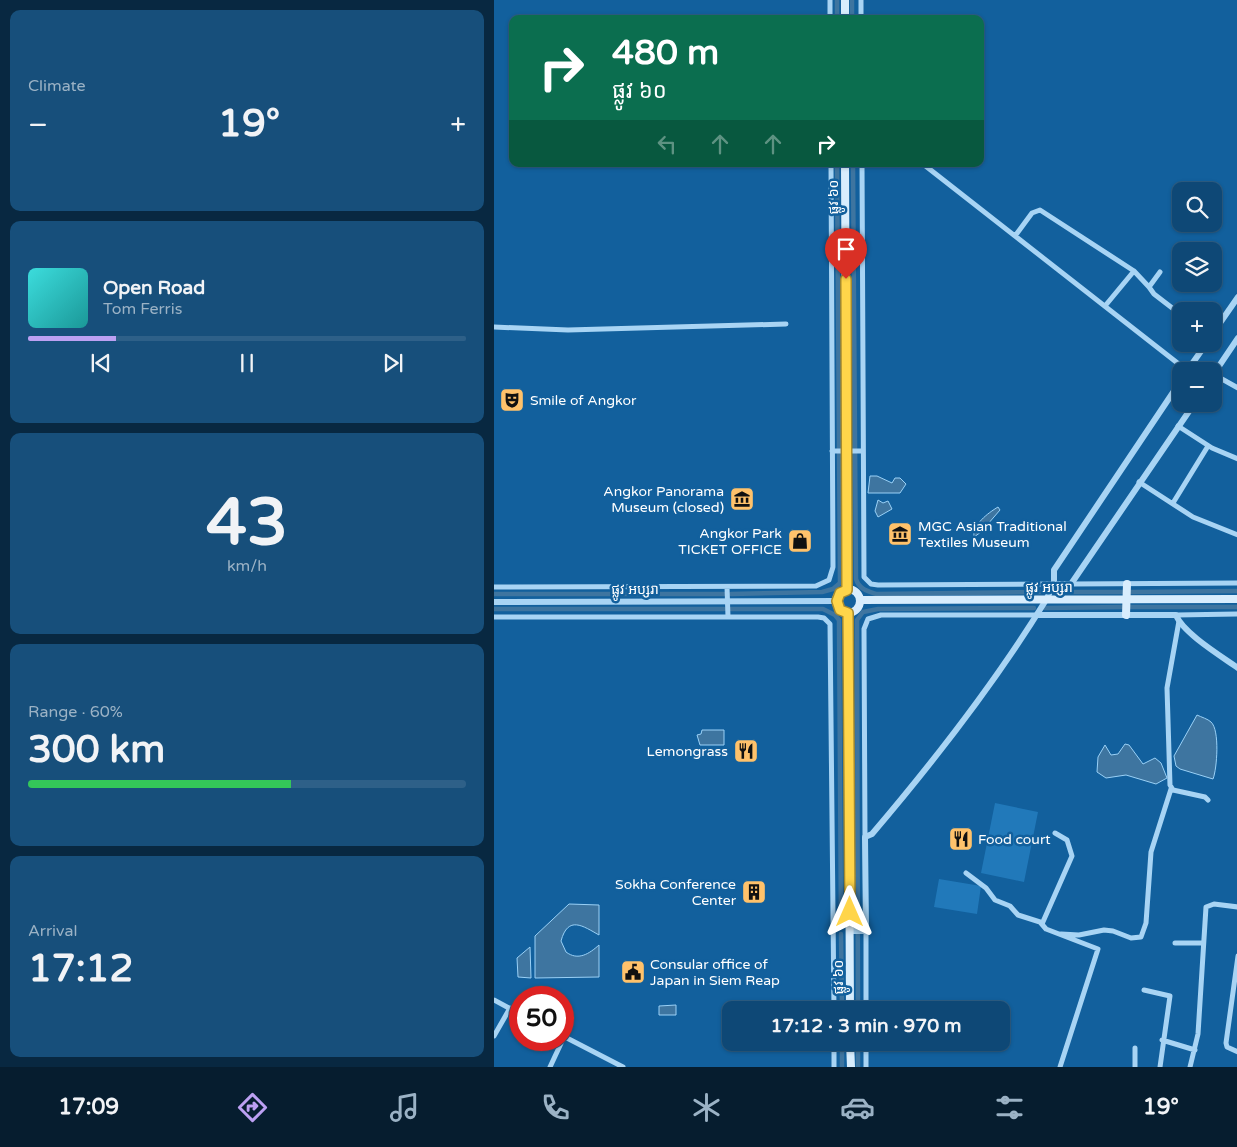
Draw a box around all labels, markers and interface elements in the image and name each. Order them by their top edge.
text: 480 m [612,32,719,74]
icon: right [529,35,594,100]
text: Climate [28,76,86,96]
text: ផ្លូវ ៦០ [612,78,667,104]
text: 19° [218,101,280,147]
text: − [28,108,48,142]
text: + [450,108,466,142]
icon: left [653,130,681,158]
icon: ahead [706,130,734,158]
icon: ahead [759,130,787,158]
icon: right [812,130,840,158]
street label: ផ្លូវ ៦០ [825,180,845,214]
map controls [1172,182,1222,412]
button: search [1172,182,1222,232]
pin [825,228,867,279]
icon: arrive [832,235,860,263]
button: layers [1172,242,1222,292]
text: Open Road [103,277,205,299]
text: Tom Ferris [103,299,182,319]
button: + [1172,302,1222,352]
icon: previous [87,349,115,377]
icon: pause [233,349,261,377]
icon: next [379,349,407,377]
button: − [1172,362,1222,412]
theatre icon: Smile of Angkor [499,387,525,413]
place label: Smile of Angkor [530,392,637,409]
place label: Angkor Panorama Museum (closed) [603,483,724,516]
text: 43 [206,484,288,563]
museum icon: Angkor Panorama Museum (closed) [729,486,755,512]
place label: MGC Asian Traditional Textiles Museum [918,518,1067,551]
museum icon: MGC Asian Traditional Textiles Museum [887,521,913,547]
place label: Angkor Park TICKET OFFICE [678,525,782,558]
shop icon: Angkor Park TICKET OFFICE [787,528,813,554]
text: km/h [227,556,267,576]
street label: ផ្លូវ អប្សរា [1025,579,1073,599]
street label: ផ្លូវ អប្សរា [611,581,659,601]
text: Range · 60% [28,702,123,722]
text: 300 km [28,727,165,773]
restaurant icon: Lemongrass [733,738,759,764]
place label: Lemongrass [647,743,728,760]
restaurant icon: Food court [948,826,974,852]
place label: Food court [978,831,1051,848]
place label: Sokha Conference Center [615,876,737,909]
building icon: Sokha Conference Center [741,879,767,905]
position arrow [823,885,875,937]
text: Arrival [28,921,77,941]
text: 17:12 [28,946,133,992]
place label: Consular office of Japan in Siem Reap [650,956,780,989]
public building icon: Consular office of Japan in Siem Reap [620,959,646,985]
street label: ផ្លូវ ៦០ [830,960,850,994]
speed limit sign: 50 [509,986,574,1051]
text: 17:12 · 3 min · 970 m [770,1015,962,1037]
icon: directions [235,1090,270,1125]
icon: music [387,1090,422,1125]
icon: phone [538,1090,573,1125]
icon: climate [689,1090,724,1125]
icon: car [840,1090,875,1125]
icon: filters [992,1090,1027,1125]
text: 17:09 [58,1094,119,1120]
text: 19° [1143,1094,1179,1120]

